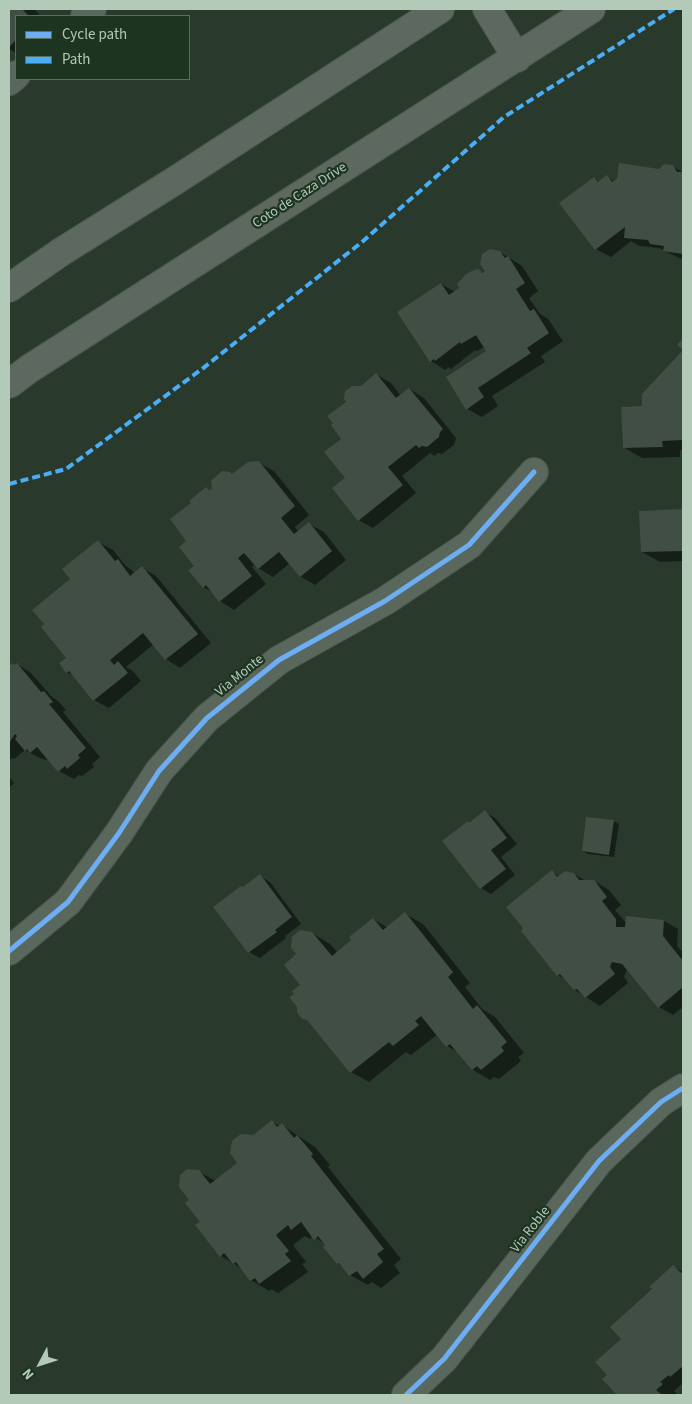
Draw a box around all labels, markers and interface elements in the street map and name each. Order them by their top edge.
legend [15,15,190,80]
text: Cycle path [62,24,127,45]
text: Path [62,49,90,70]
street label: Coto de Caza Drive [250,159,350,233]
street label: Via Monte [212,651,268,701]
street label: Via Roble [508,1203,554,1257]
north arrow [15,1339,65,1389]
text: N [18,1364,39,1384]

